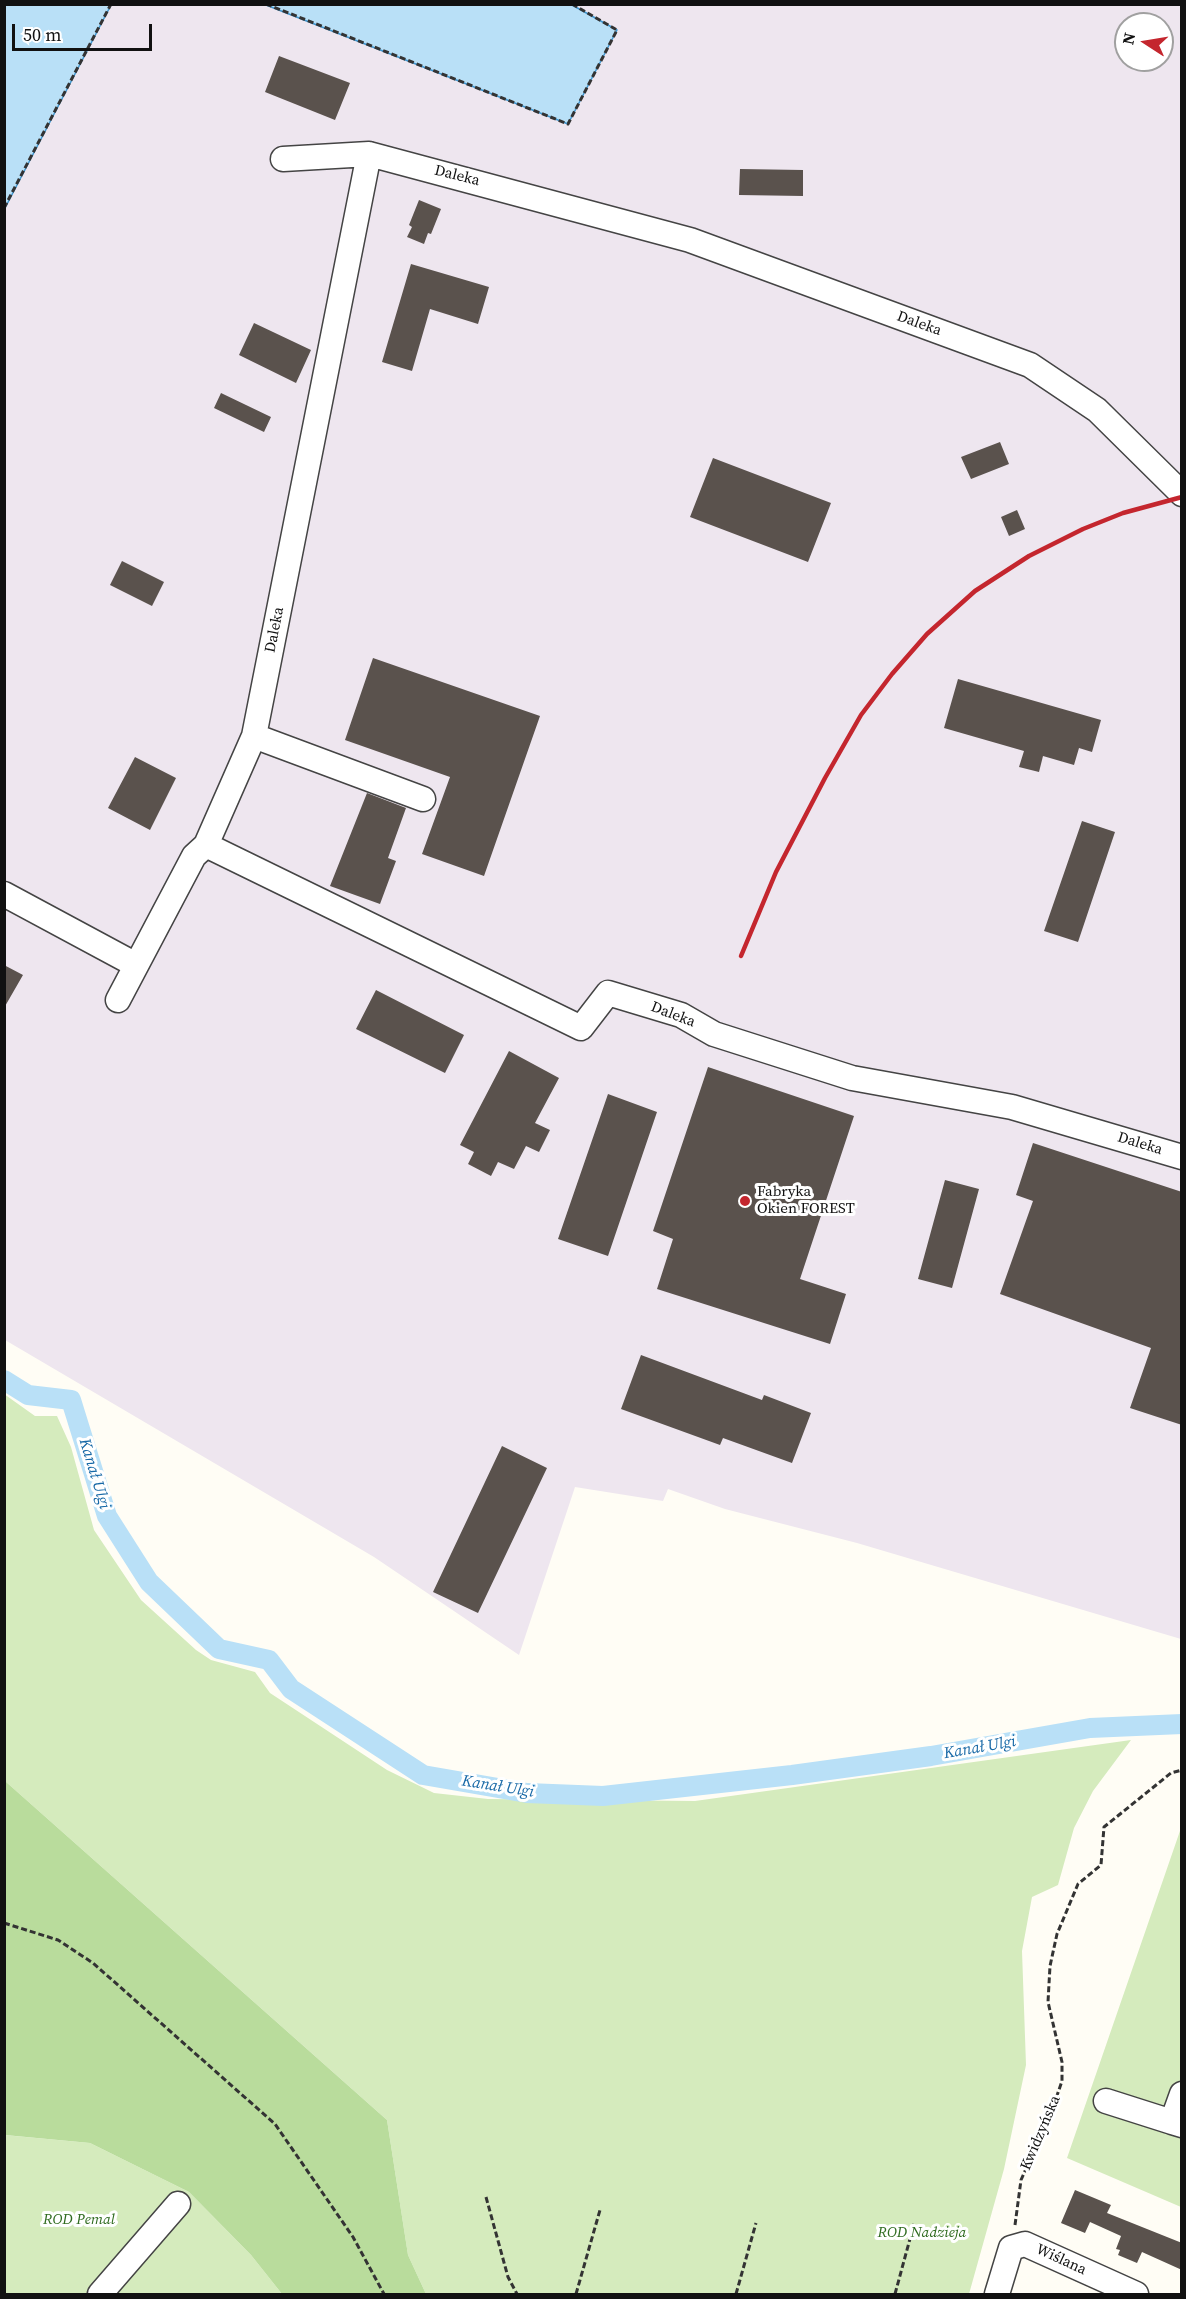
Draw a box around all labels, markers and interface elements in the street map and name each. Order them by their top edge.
scale bar [15,12,154,50]
north arrow [1114,12,1174,72]
text: 50 m [23,22,61,47]
text: N [1116,31,1140,47]
street label: Daleka [432,162,482,190]
street label: Daleka [894,308,944,340]
street label: Daleka [262,606,288,654]
street label: Daleka [648,998,698,1032]
street label: Daleka [1115,1129,1165,1159]
place label: Fabryka Okien FOREST [757,1183,855,1218]
marker: Fabryka Okien FOREST [738,1194,752,1208]
water label: Kanał Ulgi [74,1436,114,1512]
water label: Kanał Ulgi [942,1732,1018,1764]
water label: Kanał Ulgi [461,1772,535,1802]
street label: Kwidzyńska [1017,2093,1065,2173]
park label: ROD Pemal [43,2211,115,2229]
park label: ROD Nadzieja [878,2224,966,2242]
street label: Wiślana [1033,2241,1089,2279]

